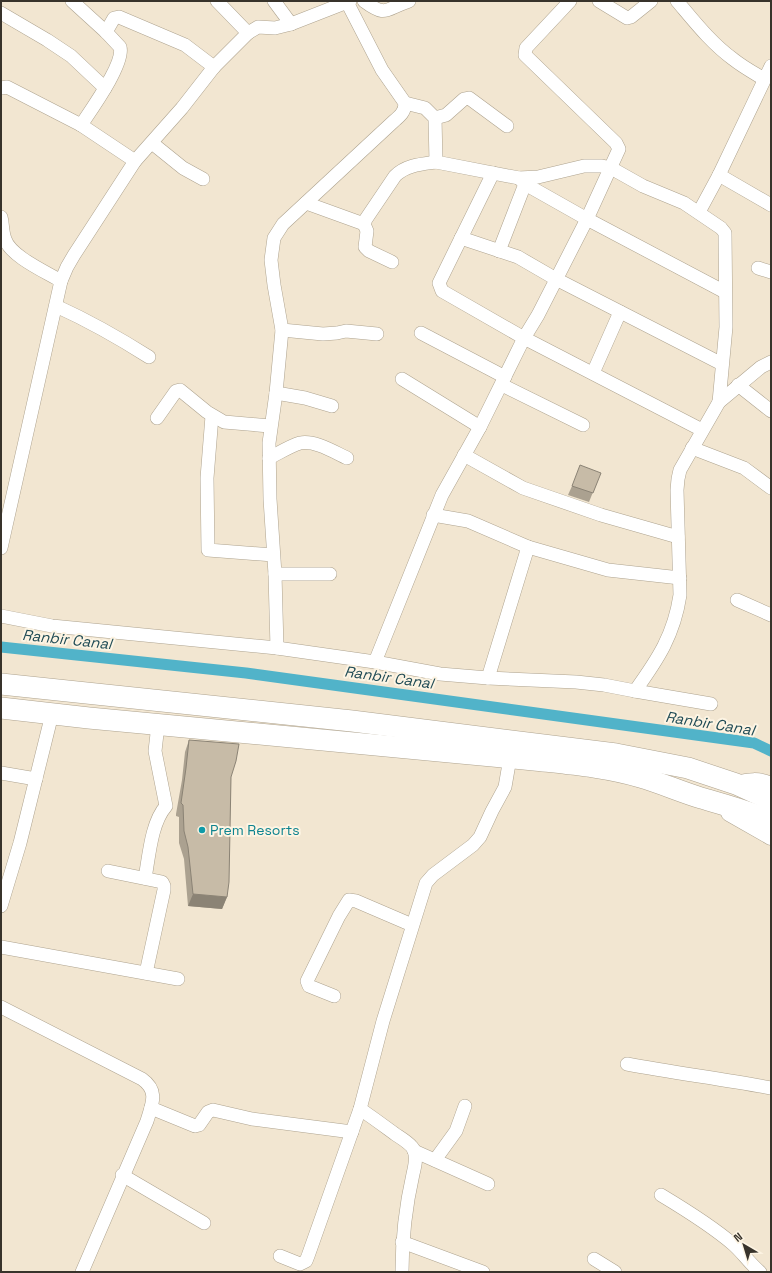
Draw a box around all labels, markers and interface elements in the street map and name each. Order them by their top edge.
water label: Ranbir Canal [21,625,115,653]
water label: Ranbir Canal [343,661,437,693]
water label: Ranbir Canal [664,707,758,740]
place label: Prem Resorts [210,821,300,839]
marker: Prem Resorts [197,825,207,835]
north arrow [724,1225,764,1265]
text: N [731,1229,745,1245]

